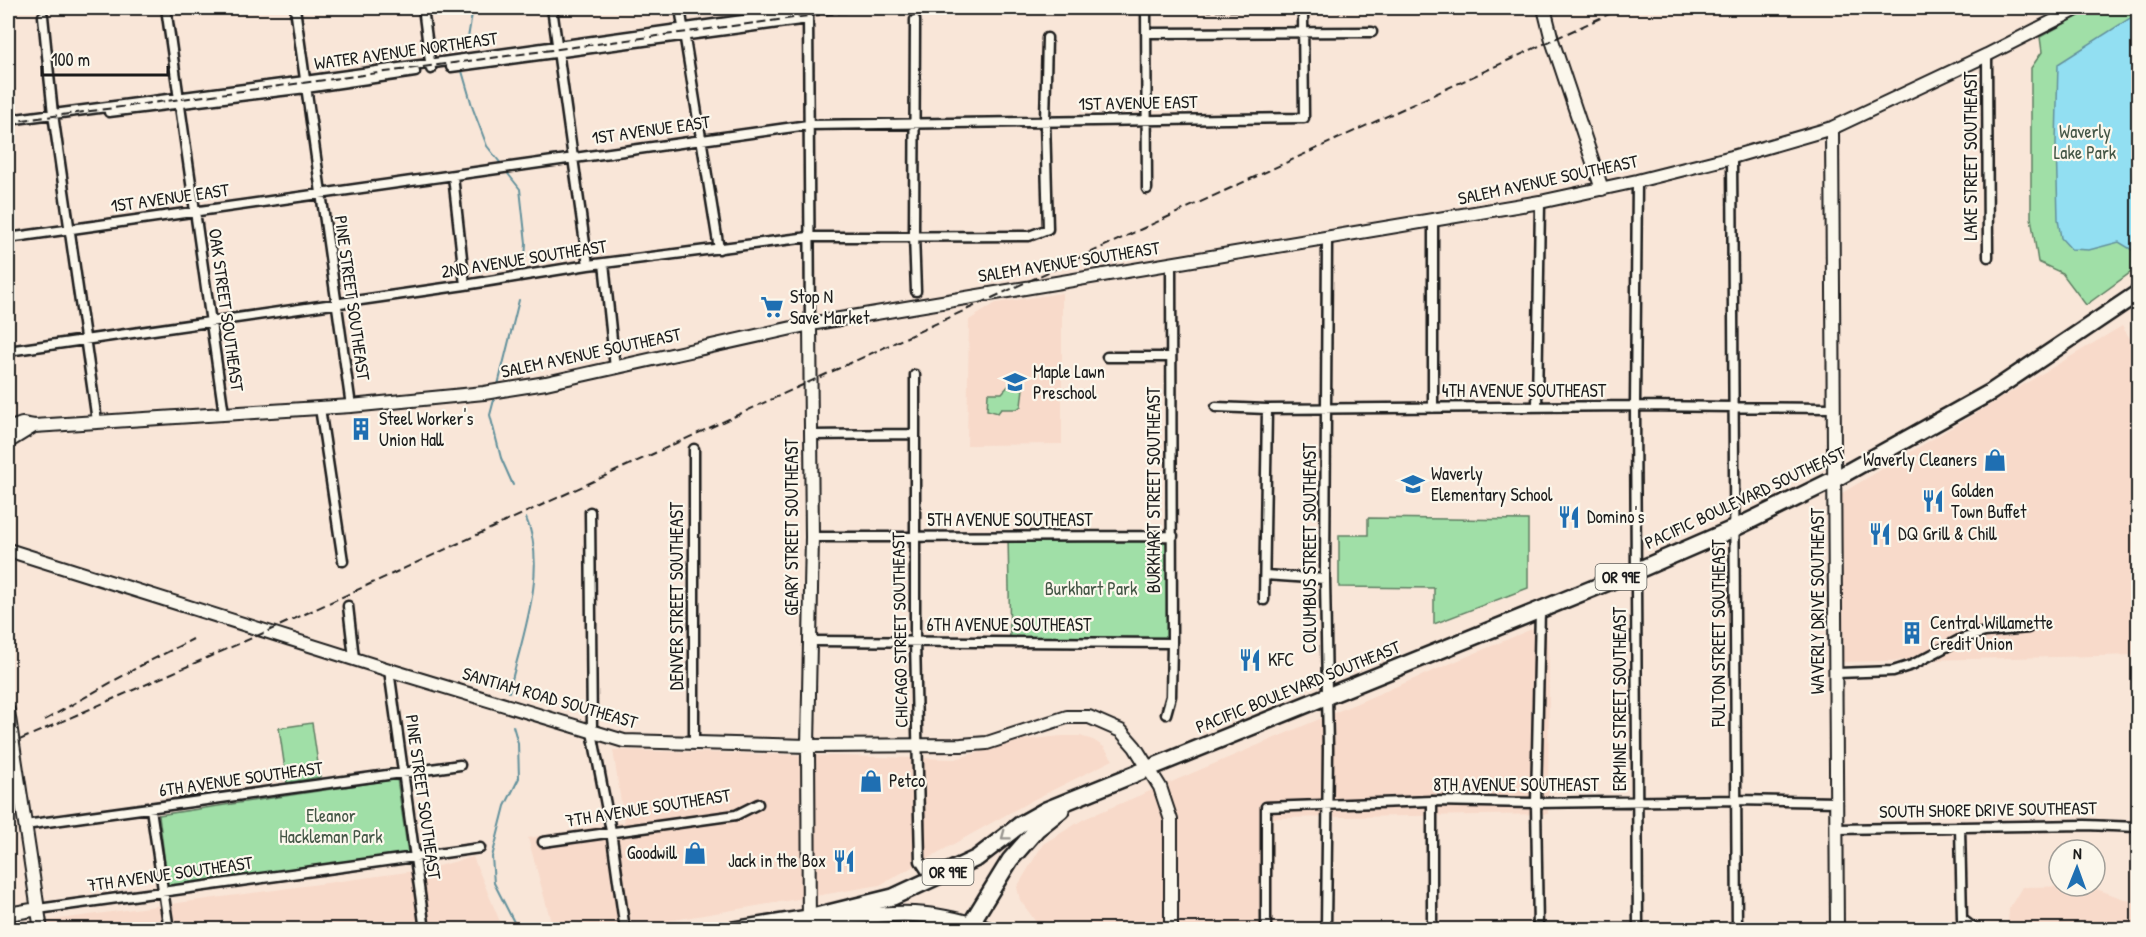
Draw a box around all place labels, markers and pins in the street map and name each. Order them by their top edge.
place label: Stop N Save Market [790,284,870,330]
supermarket icon: Stop N Save Market [759,294,785,320]
place label: Maple Lawn Preschool [1033,359,1105,405]
school or university icon: Maple Lawn Preschool [1002,369,1028,395]
place label: Steel Worker's Union Hall [379,406,473,452]
building icon: Steel Worker's Union Hall [348,416,374,442]
place label: Waverly Cleaners [1863,447,1977,472]
shop icon: Waverly Cleaners [1982,447,2008,473]
place label: Waverly Elementary School [1431,461,1553,507]
school or university icon: Waverly Elementary School [1400,471,1426,497]
place label: Golden Town Buffet [1951,478,2027,524]
restaurant icon: Golden Town Buffet [1920,488,1946,514]
restaurant icon: Domino's [1556,504,1582,530]
place label: Domino's [1587,504,1644,529]
restaurant icon: DQ Grill & Chill [1867,521,1893,547]
place label: DQ Grill & Chill [1898,521,1997,546]
place label: Central Willamette Credit Union [1930,610,2053,656]
building icon: Central Willamette Credit Union [1899,620,1925,646]
restaurant icon: KFC [1237,647,1263,673]
place label: KFC [1268,647,1294,672]
shop icon: Petco [858,768,884,794]
place label: Petco [889,768,925,793]
place label: Goodwill [627,840,677,865]
shop icon: Goodwill [682,840,708,866]
place label: Jack in the Box [728,848,826,873]
restaurant icon: Jack in the Box [831,848,857,874]

